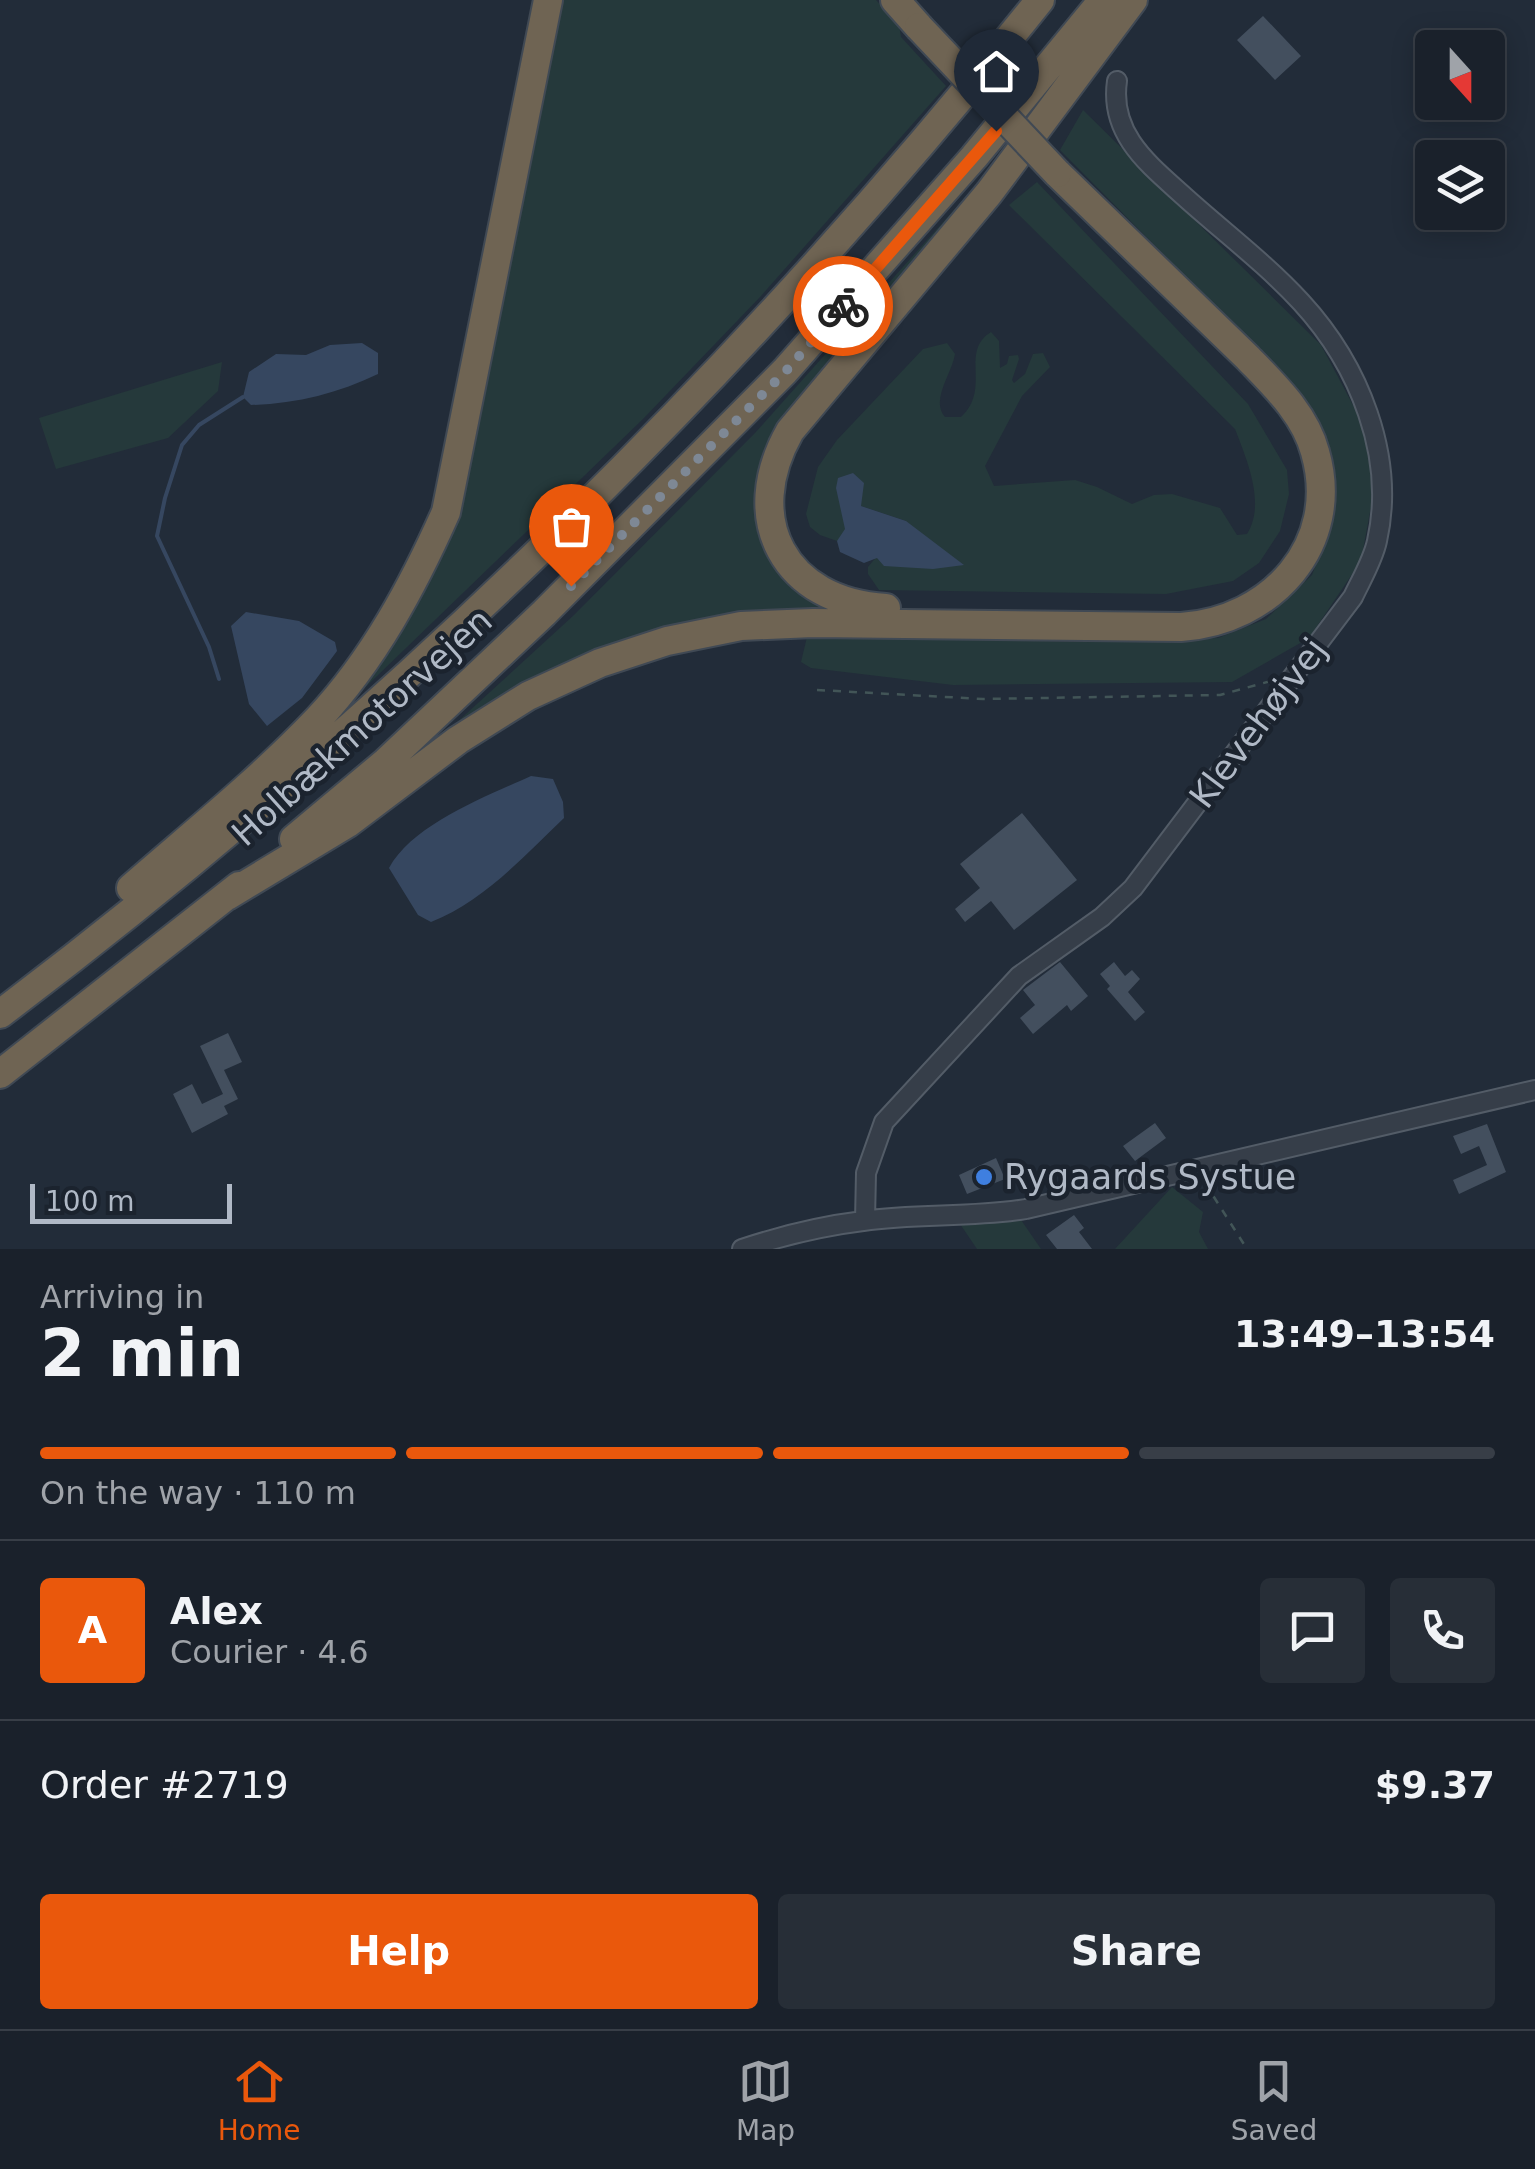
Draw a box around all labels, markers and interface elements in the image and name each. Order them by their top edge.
pin [954,29,1039,132]
north arrow [1415,30,1505,120]
map controls [1415,30,1505,230]
icon: home [969,44,1024,99]
button: layers [1415,140,1505,230]
courier [793,256,893,356]
icon: bike [816,279,871,334]
pin [529,484,614,587]
icon: bag [544,499,599,554]
street label: Holbækmotorvejen [224,600,500,854]
street label: Klevehøjvej [1181,630,1335,816]
place label: Rygaards Systue [1004,1157,1296,1197]
marker: Rygaards Systue [973,1166,995,1188]
scale bar [30,1179,232,1224]
text: 100 m [45,1185,135,1218]
text: Arriving in [40,1278,204,1316]
text: 13:49–13:54 [1234,1312,1495,1356]
text: 2 min [40,1316,244,1391]
text: On the way · 110 m [40,1474,356,1512]
button: chat [1260,1578,1365,1683]
button: phone [1390,1578,1495,1683]
text: Alex [170,1589,263,1633]
text: A [78,1608,107,1652]
text: Courier · 4.6 [170,1633,369,1671]
text: Order #2719 [40,1763,289,1807]
text: $9.37 [1375,1763,1495,1807]
button: Help [40,1894,758,2009]
button: Share [778,1894,1495,2009]
tab: Home [218,2054,300,2147]
tab: Map [736,2054,795,2147]
tab: Saved [1231,2054,1317,2147]

